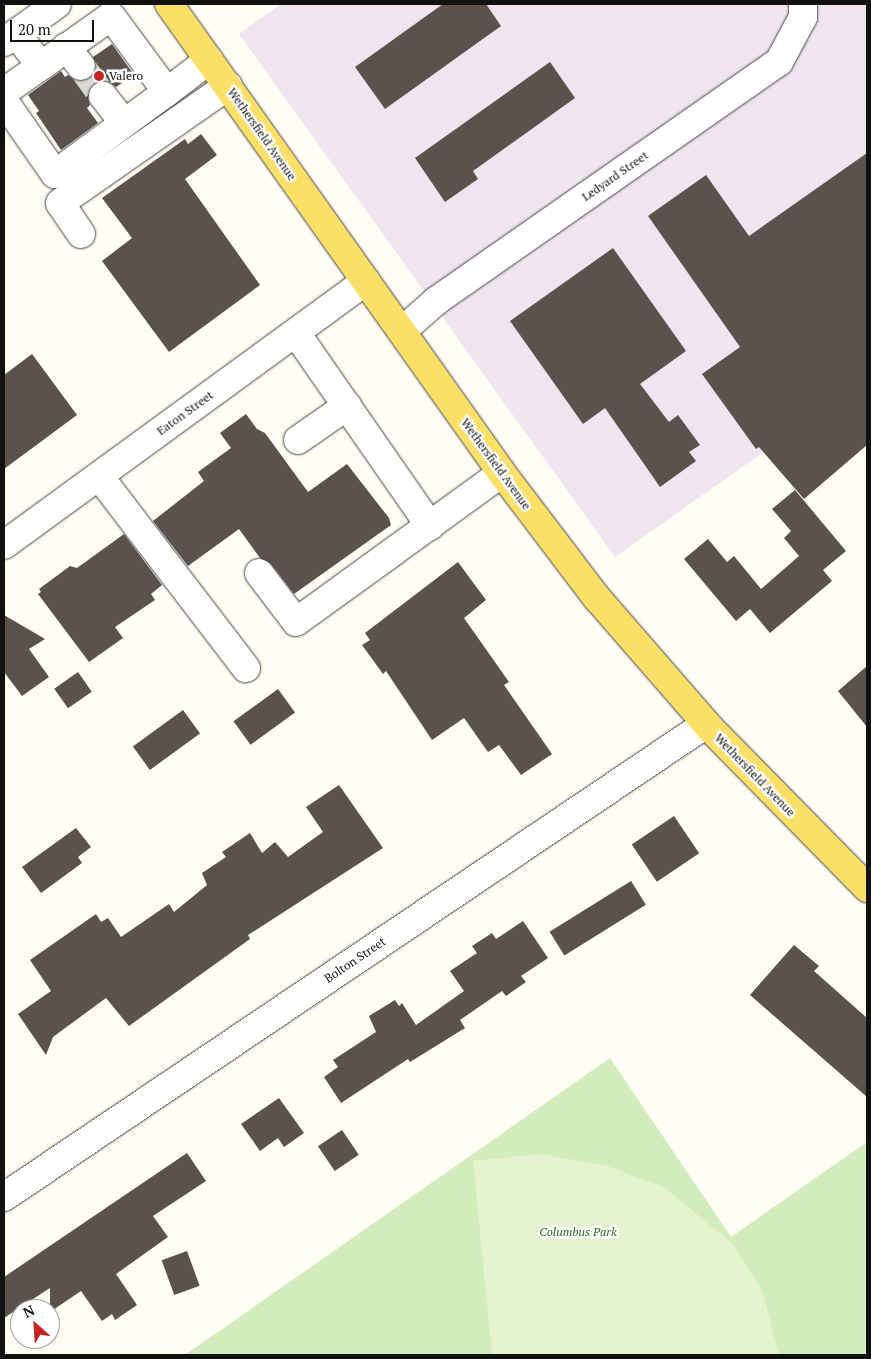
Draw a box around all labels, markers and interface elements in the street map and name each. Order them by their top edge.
scale bar [12,10,96,42]
text: 20 m [18,19,51,39]
place label: Valero [109,69,143,83]
marker: Valero [93,70,105,82]
street label: Wethersfield Avenue [225,85,299,183]
street label: Ledyard Street [579,148,651,204]
street label: Eaton Street [154,388,216,438]
street label: Wethersfield Avenue [458,415,534,513]
street label: Wethersfield Avenue [712,731,798,819]
street label: Bolton Street [322,934,388,986]
park label: Columbus Park [539,1225,617,1239]
north arrow [10,1299,60,1349]
text: N [20,1300,38,1322]

